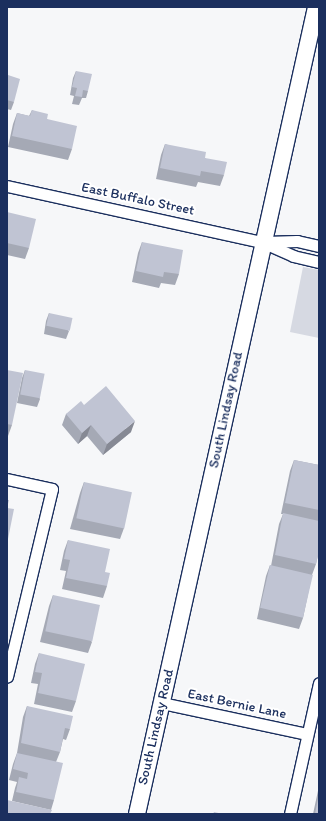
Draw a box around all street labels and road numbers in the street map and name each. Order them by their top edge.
street label: East Buffalo Street [80,179,196,219]
street label: South Lindsay Road [206,351,246,469]
street label: South Lindsay Road [135,668,177,786]
street label: East Bernie Lane [186,685,288,723]

